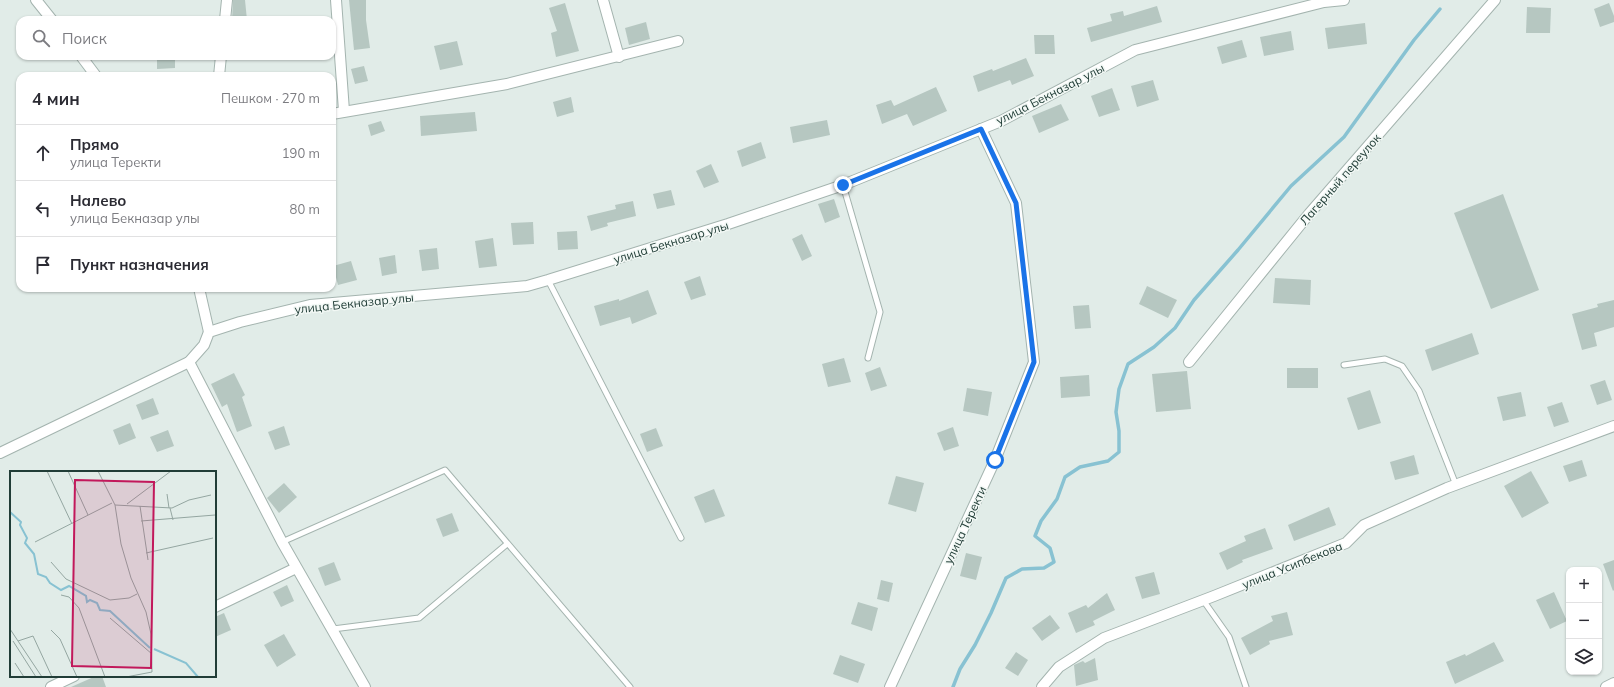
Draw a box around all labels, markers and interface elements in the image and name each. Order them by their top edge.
search box [16,16,336,60]
icon: search [30,27,52,49]
text: Поиск [62,29,107,48]
street label: улица Бекназар улы [993,60,1107,128]
text: 4 мин [32,88,80,109]
text: Пешком · 270 m [221,90,320,106]
street label: Лагерный переулок [1296,130,1384,228]
text: Прямо [70,135,119,154]
icon: ahead [32,142,54,164]
text: 190 m [282,145,320,161]
text: улица Теректи [70,154,161,170]
route end [834,176,852,194]
text: Налево [70,191,126,210]
icon: left [32,198,54,220]
text: 80 m [290,201,320,217]
text: улица Бекназар улы [70,210,200,226]
street label: улица Бекназар улы [612,217,730,267]
icon: arrive [32,254,54,276]
text: Пункт назначения [70,255,209,274]
street label: улица Бекназар улы [294,289,414,317]
route start [986,451,1004,469]
inset map [10,471,216,677]
street label: улица Теректи [940,484,990,566]
street label: улица Усипбекова [1240,538,1344,592]
map controls [1566,567,1602,675]
button: + [1566,567,1602,603]
button: − [1566,603,1602,639]
button: layers [1566,639,1602,675]

